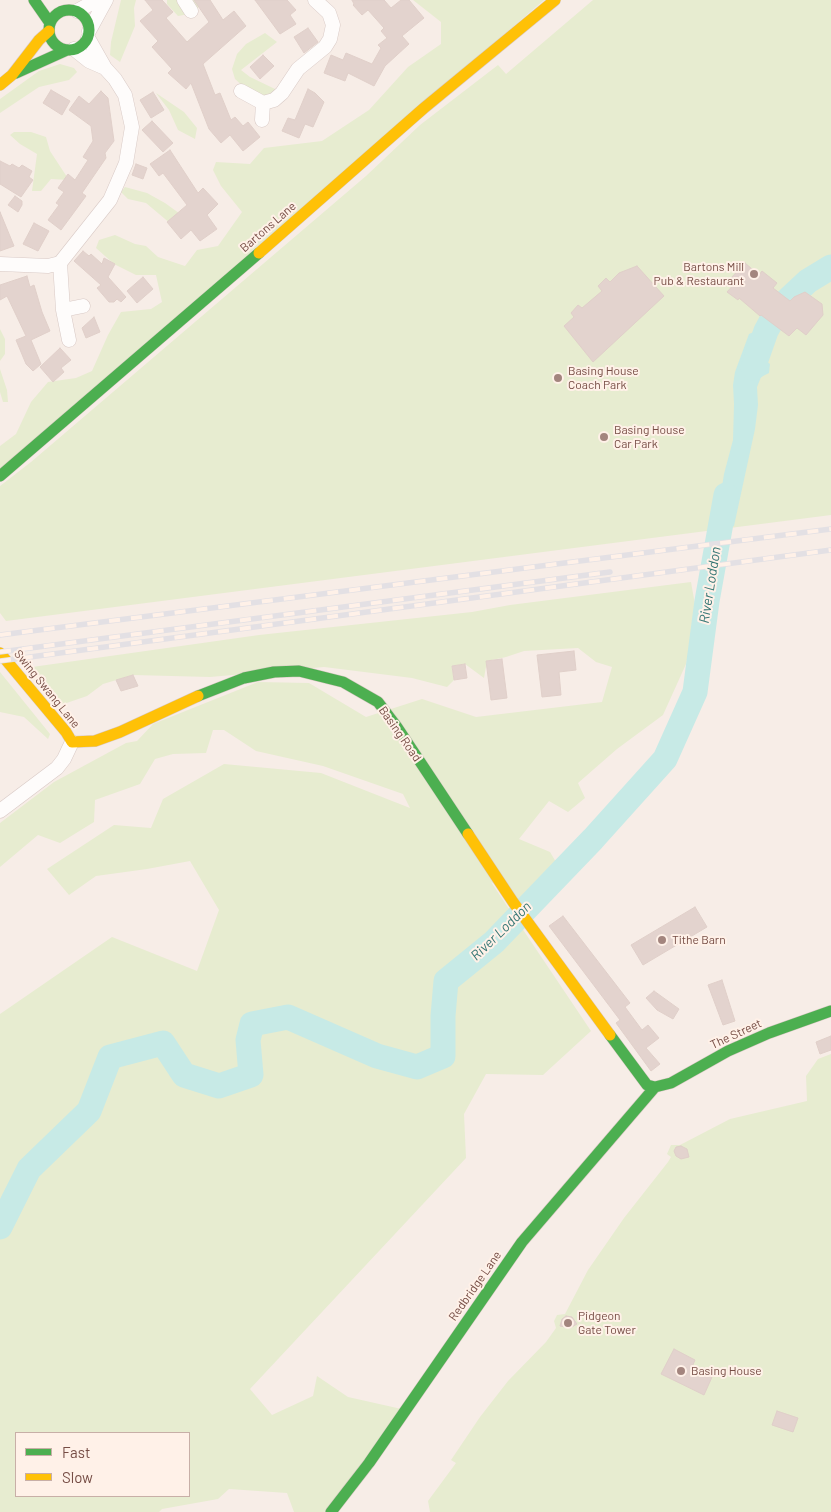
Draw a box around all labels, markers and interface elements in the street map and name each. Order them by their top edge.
street label: Bartons Lane [237,199,299,255]
place label: Bartons Mill Pub & Restaurant [654,260,744,288]
marker: Bartons Mill Pub & Restaurant [748,268,760,280]
place label: Basing House Coach Park [568,364,639,392]
marker: Basing House Coach Park [552,372,564,384]
place label: Basing House Car Park [614,423,685,451]
marker: Basing House Car Park [598,431,610,443]
water label: River Loddon [696,545,724,625]
street label: Swing Swang Lane [11,647,83,731]
street label: Basing Road [376,704,424,764]
water label: River Loddon [467,898,535,964]
place label: Tithe Barn [672,933,726,947]
marker: Tithe Barn [656,934,668,946]
street label: The Street [708,1016,764,1052]
street label: Redbridge Lane [446,1248,504,1324]
place label: Pidgeon Gate Tower [578,1309,636,1337]
marker: Pidgeon Gate Tower [562,1317,574,1329]
place label: Basing House [691,1364,762,1378]
marker: Basing House [675,1365,687,1377]
legend [15,1432,190,1497]
text: Fast [62,1443,90,1461]
text: Slow [62,1468,93,1486]

